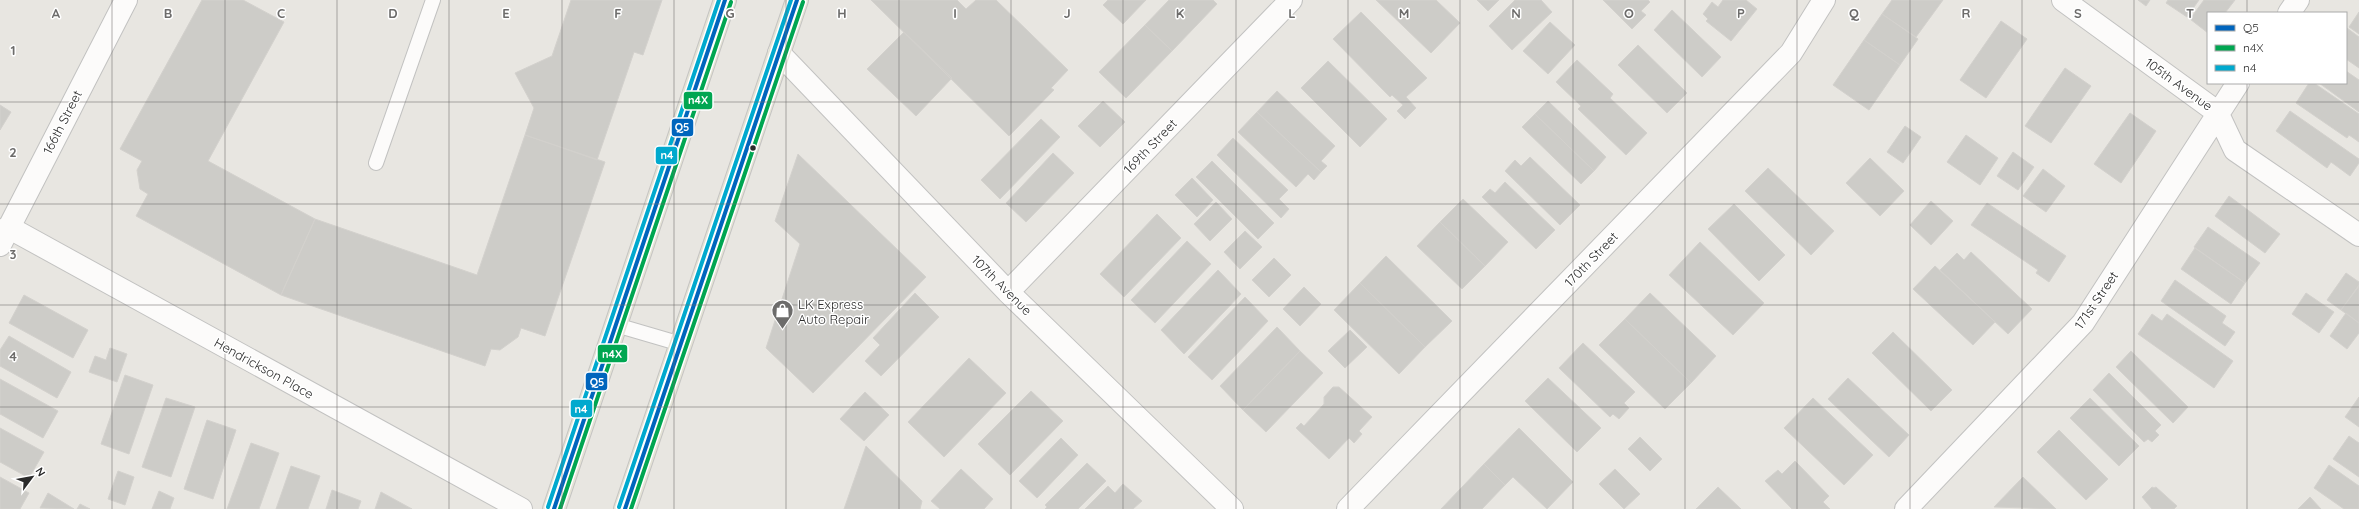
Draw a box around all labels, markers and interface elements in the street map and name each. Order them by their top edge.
text: A [52,5,61,21]
text: B [164,5,172,21]
text: C [277,5,285,21]
text: D [388,5,398,21]
text: E [502,5,510,21]
text: F [614,5,622,21]
text: G [725,5,735,21]
text: H [837,5,847,21]
text: I [953,5,957,21]
text: J [1063,5,1071,21]
text: K [1176,5,1185,21]
text: L [1288,5,1296,21]
text: M [1399,5,1409,21]
text: N [1511,5,1521,21]
text: O [1624,5,1634,21]
text: P [1737,5,1745,21]
text: Q [1849,5,1860,21]
text: R [1962,5,1971,21]
text: S [2074,5,2082,21]
text: T [2186,5,2194,21]
legend [2207,12,2347,84]
text: Q5 [2243,20,2259,35]
text: n4X [2243,40,2264,55]
text: 1 [10,42,16,58]
street label: 105th Avenue [2142,54,2216,114]
text: n4 [2243,60,2256,75]
street label: 166th Street [39,87,85,157]
line badge: n4X [683,91,713,110]
text: n4X [688,93,708,107]
street label: 169th Street [1120,115,1180,177]
line badge: Q5 [671,118,694,137]
text: Q5 [675,120,689,134]
unlabelled marker [748,143,758,153]
text: 2 [9,144,17,160]
line badge: n4 [655,146,678,165]
text: n4 [660,148,674,162]
street label: 170th Street [1561,228,1621,290]
text: 3 [10,246,17,262]
street label: 107th Avenue [969,252,1035,318]
street label: 171st Street [2071,268,2121,332]
place label: LK Express Auto Repair [798,296,869,327]
shop icon: LK Express Auto Repair [769,298,795,331]
street label: Hendrickson Place [211,334,317,402]
line badge: n4X [597,344,628,363]
text: n4X [602,347,622,361]
text: 4 [9,348,17,364]
line badge: Q5 [585,372,608,391]
text: Q5 [590,375,604,389]
line badge: n4 [570,399,593,418]
text: n4 [574,402,588,416]
north arrow [12,457,52,497]
text: N [32,465,49,479]

